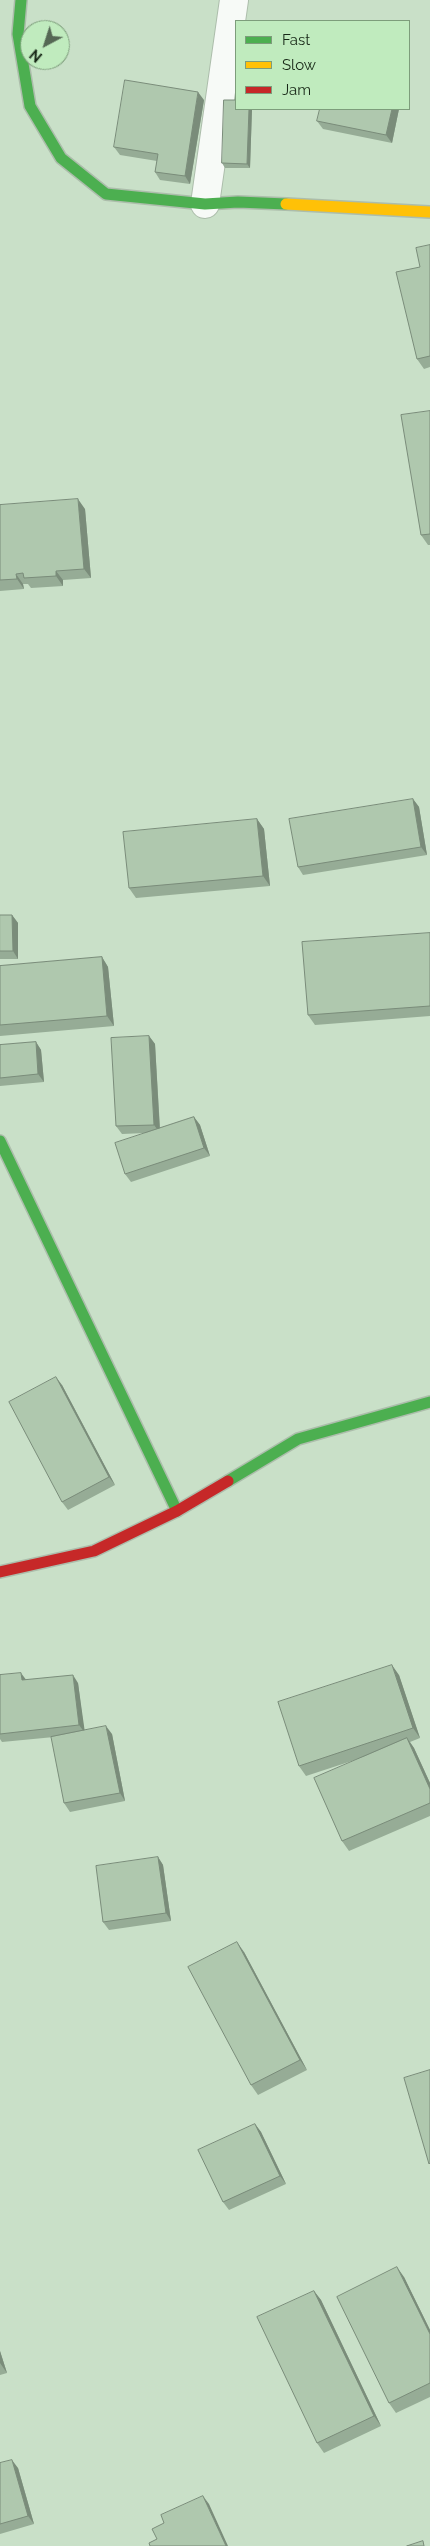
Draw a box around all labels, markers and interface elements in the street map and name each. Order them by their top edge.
north arrow [20,20,70,70]
legend [235,20,410,110]
text: Fast [282,31,310,49]
text: N [27,46,45,65]
text: Slow [282,56,316,74]
text: Jam [282,81,311,99]

